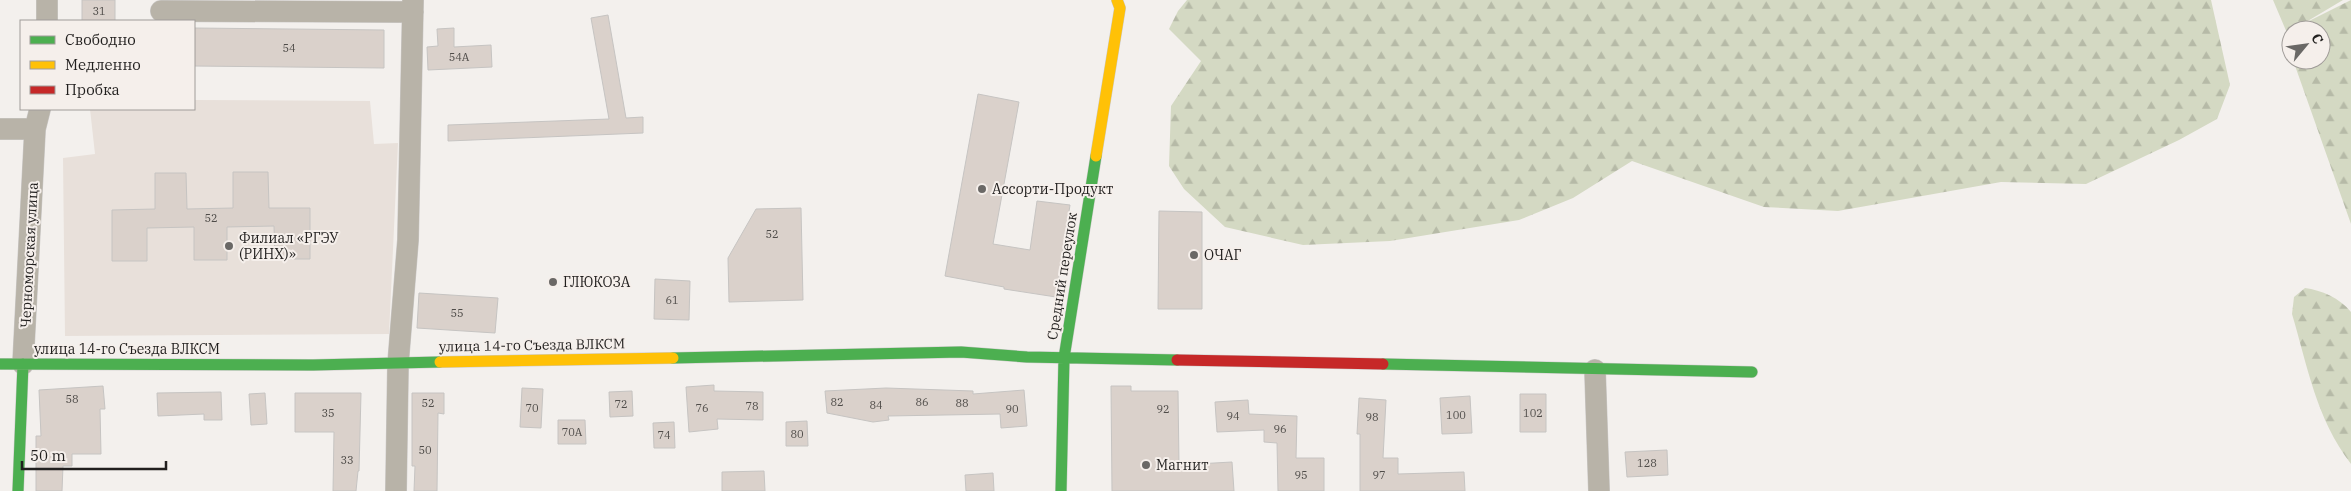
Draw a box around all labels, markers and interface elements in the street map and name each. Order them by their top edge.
house number: 31 [92,4,106,18]
legend [20,20,195,110]
north arrow [2281,20,2331,70]
text: Свободно [65,30,136,49]
text: С [2307,30,2327,47]
house number: 54 [282,41,296,55]
house number: 54А [449,50,470,64]
text: Медленно [65,55,141,74]
text: Пробка [65,80,120,99]
place label: Ассорти-Продукт [992,180,1113,198]
street label: Черноморская улица [16,181,42,328]
marker: Ассорти-Продукт [976,183,988,195]
house number: 52 [204,211,218,225]
street label: Средний переулок [1043,211,1081,341]
house number: 52 [765,227,779,241]
place label: Филиал «РГЭУ (РИНХ)» [239,229,339,263]
marker: Филиал «РГЭУ (РИНХ)» [223,240,235,252]
place label: ОЧАГ [1204,246,1242,264]
marker: ОЧАГ [1188,249,1200,261]
place label: ГЛЮКОЗА [563,273,631,291]
marker: ГЛЮКОЗА [547,276,559,288]
house number: 61 [665,293,679,307]
house number: 55 [450,306,464,320]
street label: улица 14-го Съезда ВЛКСМ [439,334,625,356]
street label: улица 14-го Съезда ВЛКСМ [34,340,220,358]
house number: 58 [65,392,79,406]
house number: 82 [830,395,844,409]
house number: 86 [915,395,929,409]
house number: 52 [421,396,435,410]
house number: 88 [955,396,969,410]
house number: 72 [614,397,628,411]
house number: 84 [869,398,883,412]
house number: 78 [745,399,759,413]
house number: 70 [525,401,539,415]
house number: 76 [695,401,709,415]
house number: 90 [1005,402,1019,416]
house number: 92 [1156,402,1170,416]
house number: 35 [321,406,335,420]
house number: 102 [1523,406,1543,420]
house number: 100 [1446,408,1466,422]
house number: 94 [1226,409,1240,423]
house number: 98 [1365,410,1379,424]
house number: 96 [1273,422,1287,436]
house number: 70А [562,425,583,439]
house number: 80 [790,427,804,441]
house number: 74 [657,428,671,442]
scale bar [22,438,166,470]
house number: 50 [418,443,432,457]
text: 50 m [30,446,66,465]
house number: 33 [340,453,354,467]
place label: Магнит [1156,456,1208,474]
house number: 128 [1637,456,1657,470]
marker: Магнит [1140,459,1152,471]
house number: 95 [1294,468,1308,482]
house number: 97 [1372,468,1386,482]

